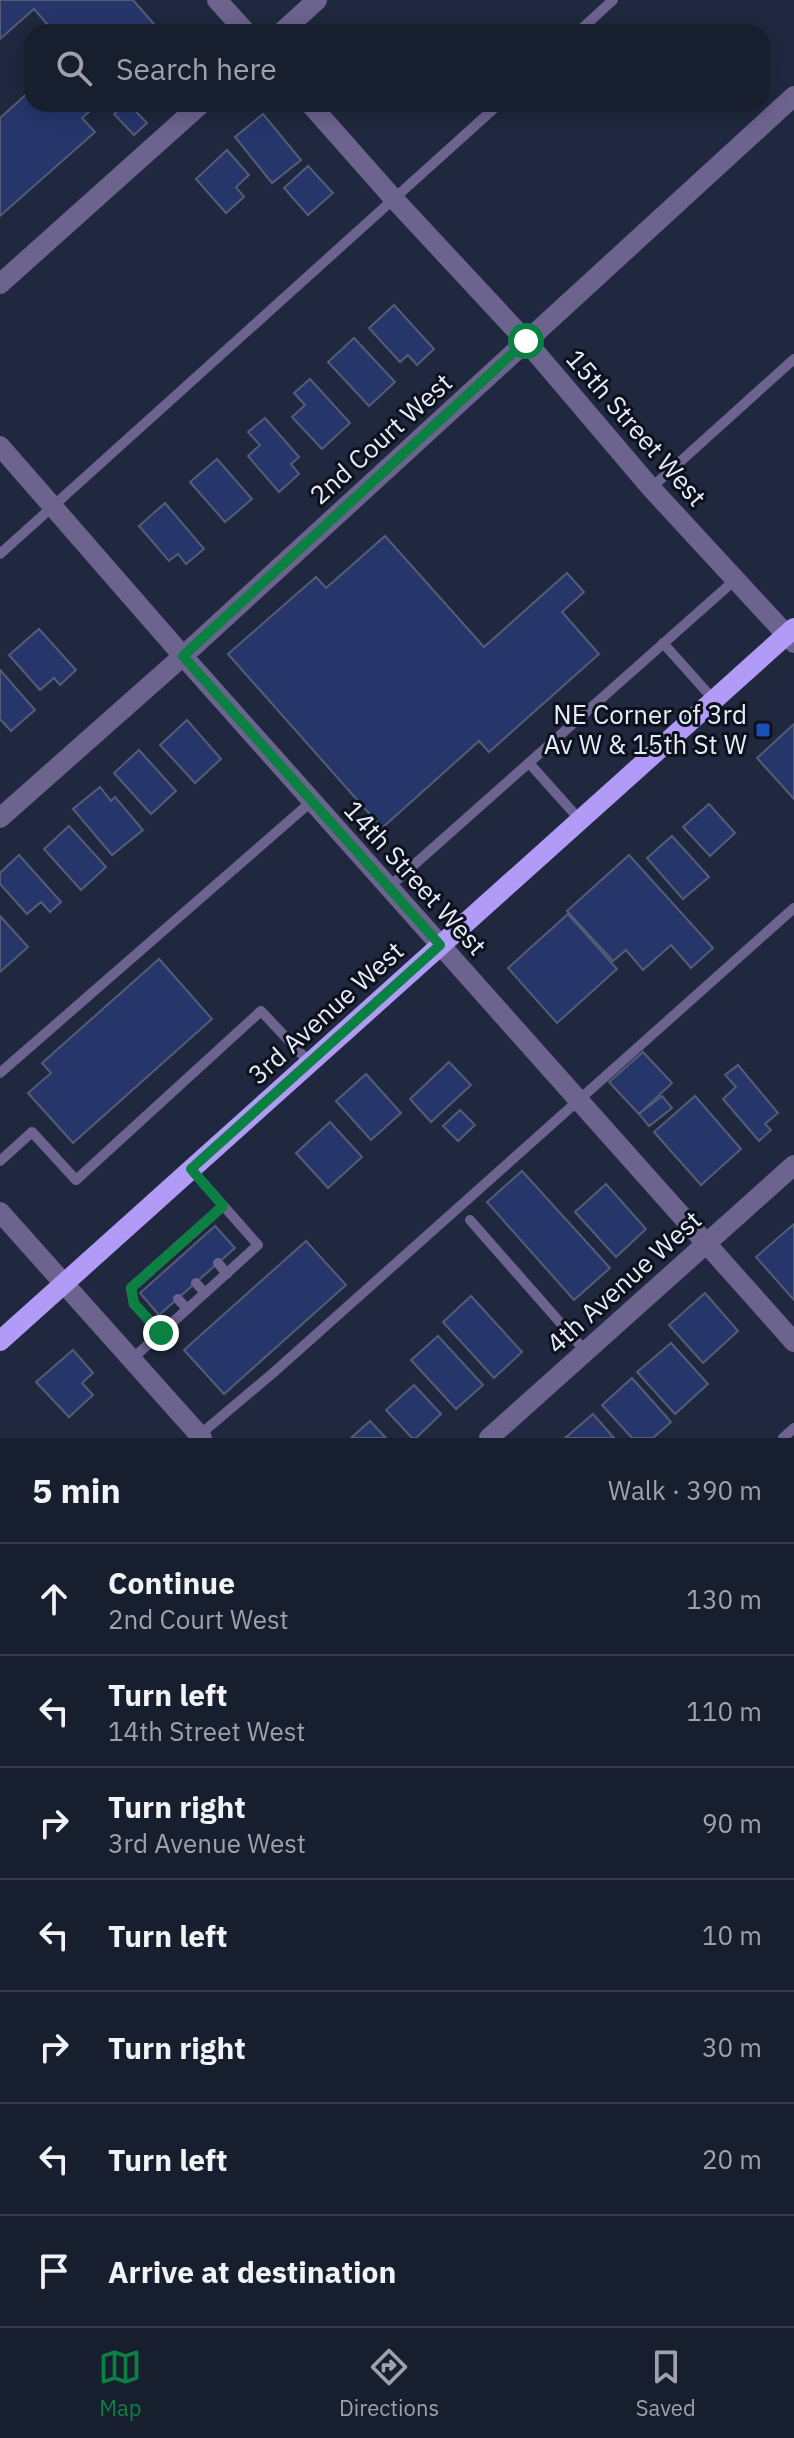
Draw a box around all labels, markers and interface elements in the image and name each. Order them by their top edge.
search box [24,24,770,112]
icon: search [52,46,96,90]
text: Search here [116,49,277,88]
route start [508,323,544,359]
street label: 15th Street West [559,342,714,513]
street label: 2nd Court West [302,365,459,511]
place label: NE Corner of 3rd Av W & 15th St W [544,697,747,761]
marker: NE Corner of 3rd Av W & 15th St W [754,721,772,739]
street label: 14th Street West [337,793,494,962]
street label: 3rd Avenue West [240,933,410,1091]
street label: 4th Avenue West [539,1203,708,1360]
route end [143,1315,179,1351]
text: 5 min [32,1468,121,1512]
text: Walk · 390 m [608,1473,762,1507]
text: Continue [108,1563,235,1602]
icon: ahead [32,1577,76,1621]
text: 130 m [686,1582,762,1616]
text: 2nd Court West [108,1602,289,1636]
text: Turn left [108,1675,227,1714]
icon: left [32,1689,76,1733]
text: 110 m [686,1694,762,1728]
text: 14th Street West [108,1714,305,1748]
text: Turn right [108,1787,246,1826]
icon: right [32,1801,76,1845]
text: 90 m [702,1806,762,1840]
text: 3rd Avenue West [108,1826,306,1860]
icon: left [32,1913,76,1957]
text: Turn left [108,1916,227,1955]
text: 10 m [702,1918,762,1952]
icon: right [32,2025,76,2069]
text: Turn right [108,2028,246,2067]
text: 30 m [702,2030,762,2064]
icon: left [32,2137,76,2181]
text: Turn left [108,2140,227,2179]
text: 20 m [702,2142,762,2176]
icon: arrive [32,2249,76,2293]
text: Arrive at destination [108,2252,396,2291]
tab: Map [98,2345,142,2422]
tab: Directions [339,2345,439,2422]
tab: Saved [636,2345,696,2422]

